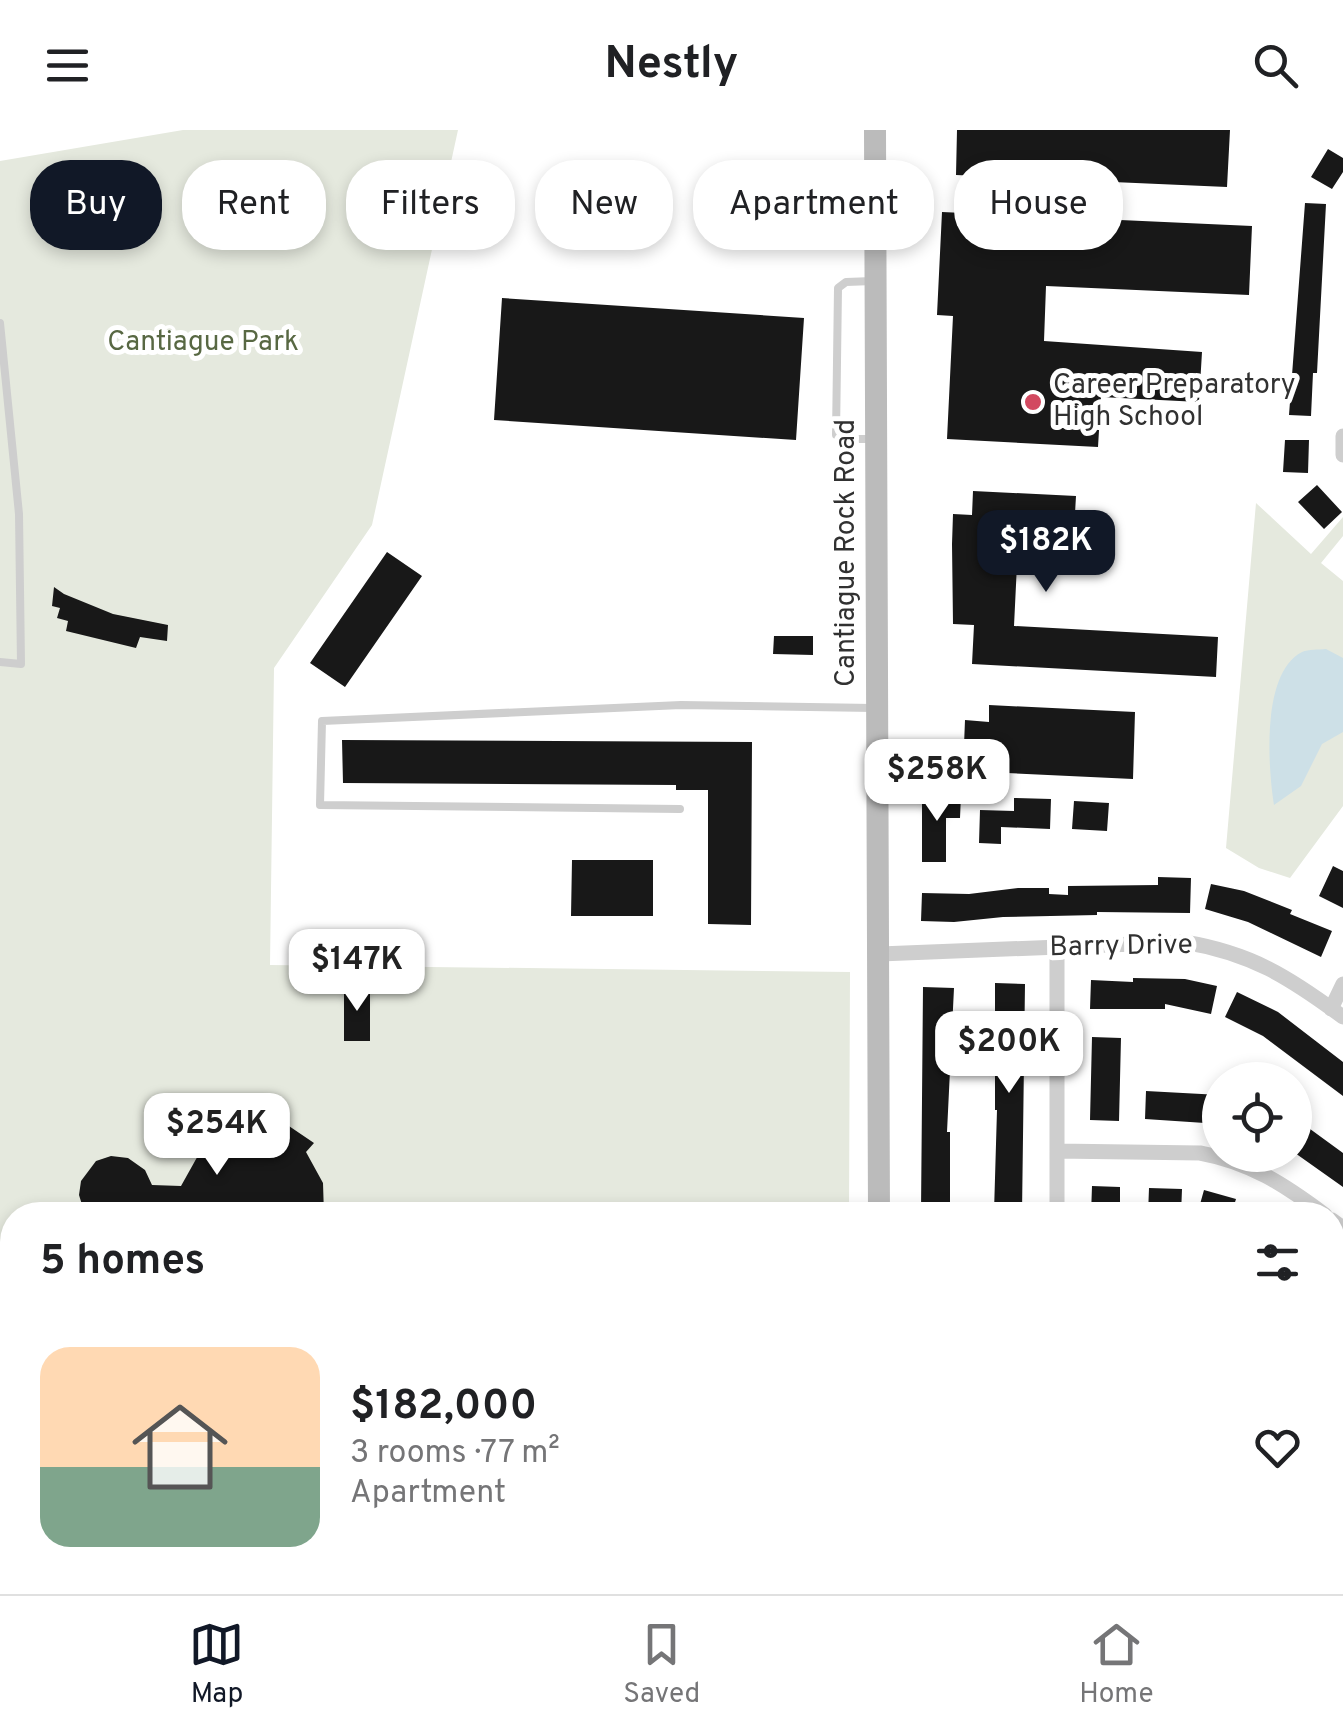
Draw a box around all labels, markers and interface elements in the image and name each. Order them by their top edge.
text: Nestly [605,37,738,94]
icon: menu [40,38,95,93]
icon: search [1248,38,1303,93]
chip: Buy [30,160,162,250]
chip: Rent [182,160,326,250]
chip: Filters [346,160,515,250]
chip: New [535,160,673,250]
chip: Apartment [693,160,934,250]
chip: House [954,160,1123,250]
park label: Cantiague Park [107,325,299,361]
place label: Career Preparatory High School [1053,368,1296,436]
marker: Career Preparatory High School [1022,391,1044,413]
street label: Cantiague Rock Road [829,419,865,687]
pin: $182K [976,510,1116,595]
text: $182K [999,522,1093,562]
pin: $258K [867,739,1007,824]
text: $258K [886,751,988,791]
street label: Barry Drive [1049,928,1193,966]
pin: $147K [287,929,427,1014]
text: $147K [311,941,403,981]
pin: $200K [939,1011,1079,1096]
text: $200K [957,1023,1061,1063]
map controls [1202,1062,1312,1172]
button: locate [1202,1062,1312,1172]
pin: $254K [147,1093,287,1178]
text: $254K [166,1105,268,1145]
icon: filters [1250,1235,1305,1290]
text: 5 homes [40,1236,205,1289]
text: $182,000 [350,1381,537,1434]
icon: home [120,1387,240,1507]
icon: heart [1250,1420,1305,1475]
text: 3 rooms · 77 m² [350,1434,560,1474]
text: Apartment [350,1474,506,1514]
tab: Map [189,1617,244,1713]
tab: Saved [623,1617,700,1713]
tab: Home [1079,1617,1154,1713]

